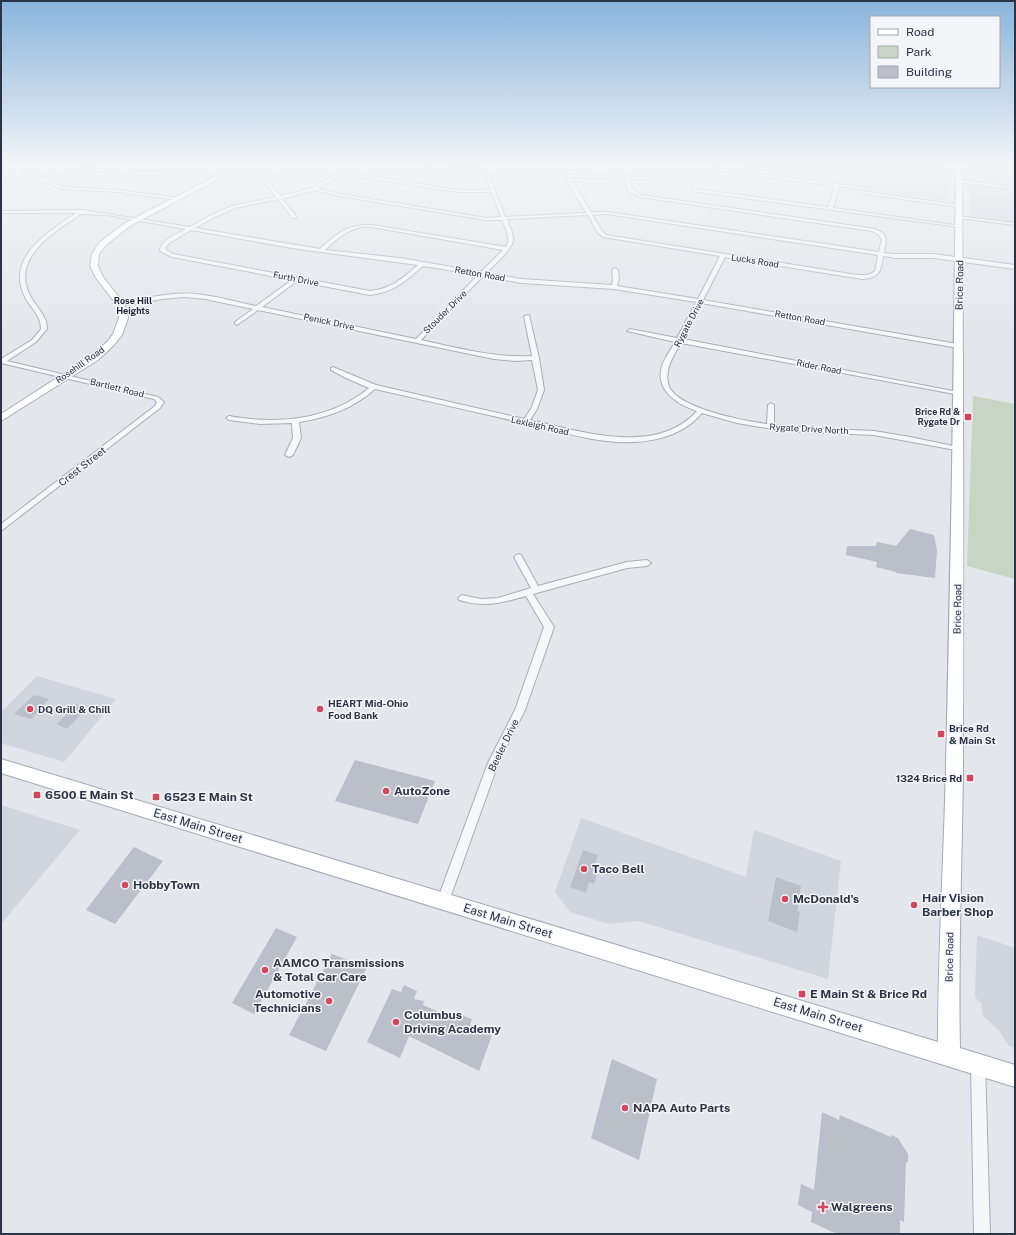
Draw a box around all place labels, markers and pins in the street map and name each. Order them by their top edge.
place label: Brice Rd & Rygate Dr [915,406,960,427]
marker: Brice Rd & Rygate Dr [963,412,973,422]
place label: HEART Mid-Ohio Food Bank [328,697,409,721]
place label: DQ Grill & Chill [38,703,111,715]
marker: DQ Grill & Chill [25,704,35,714]
marker: HEART Mid-Ohio Food Bank [315,704,325,714]
place label: Brice Rd & Main St [949,722,996,746]
marker: Brice Rd & Main St [936,729,946,739]
place label: 1324 Brice Rd [896,772,962,784]
marker: 1324 Brice Rd [965,773,975,783]
place label: AutoZone [394,784,450,798]
marker: AutoZone [381,786,391,796]
place label: 6500 E Main St [45,788,133,802]
marker: 6500 E Main St [32,790,42,800]
place label: 6523 E Main St [164,790,253,804]
marker: 6523 E Main St [151,792,161,802]
place label: Taco Bell [592,862,645,876]
marker: Taco Bell [579,864,589,874]
place label: HobbyTown [133,878,200,892]
marker: HobbyTown [120,880,130,890]
place label: Hair Vision Barber Shop [922,891,993,919]
place label: McDonald's [793,892,859,906]
marker: McDonald's [780,894,790,904]
marker: Hair Vision Barber Shop [909,900,919,910]
place label: AAMCO Transmissions & Total Car Care [273,956,404,984]
marker: AAMCO Transmissions & Total Car Care [260,965,270,975]
place label: Automotive Technicians [254,987,321,1015]
place label: E Main St & Brice Rd [810,987,927,1001]
marker: E Main St & Brice Rd [797,989,807,999]
marker: Automotive Technicians [324,996,334,1006]
place label: Columbus Driving Academy [404,1008,501,1036]
marker: Columbus Driving Academy [391,1017,401,1027]
place label: NAPA Auto Parts [633,1101,730,1115]
marker: NAPA Auto Parts [620,1103,630,1113]
place label: Walgreens [831,1200,893,1214]
marker: Walgreens [818,1202,828,1212]

